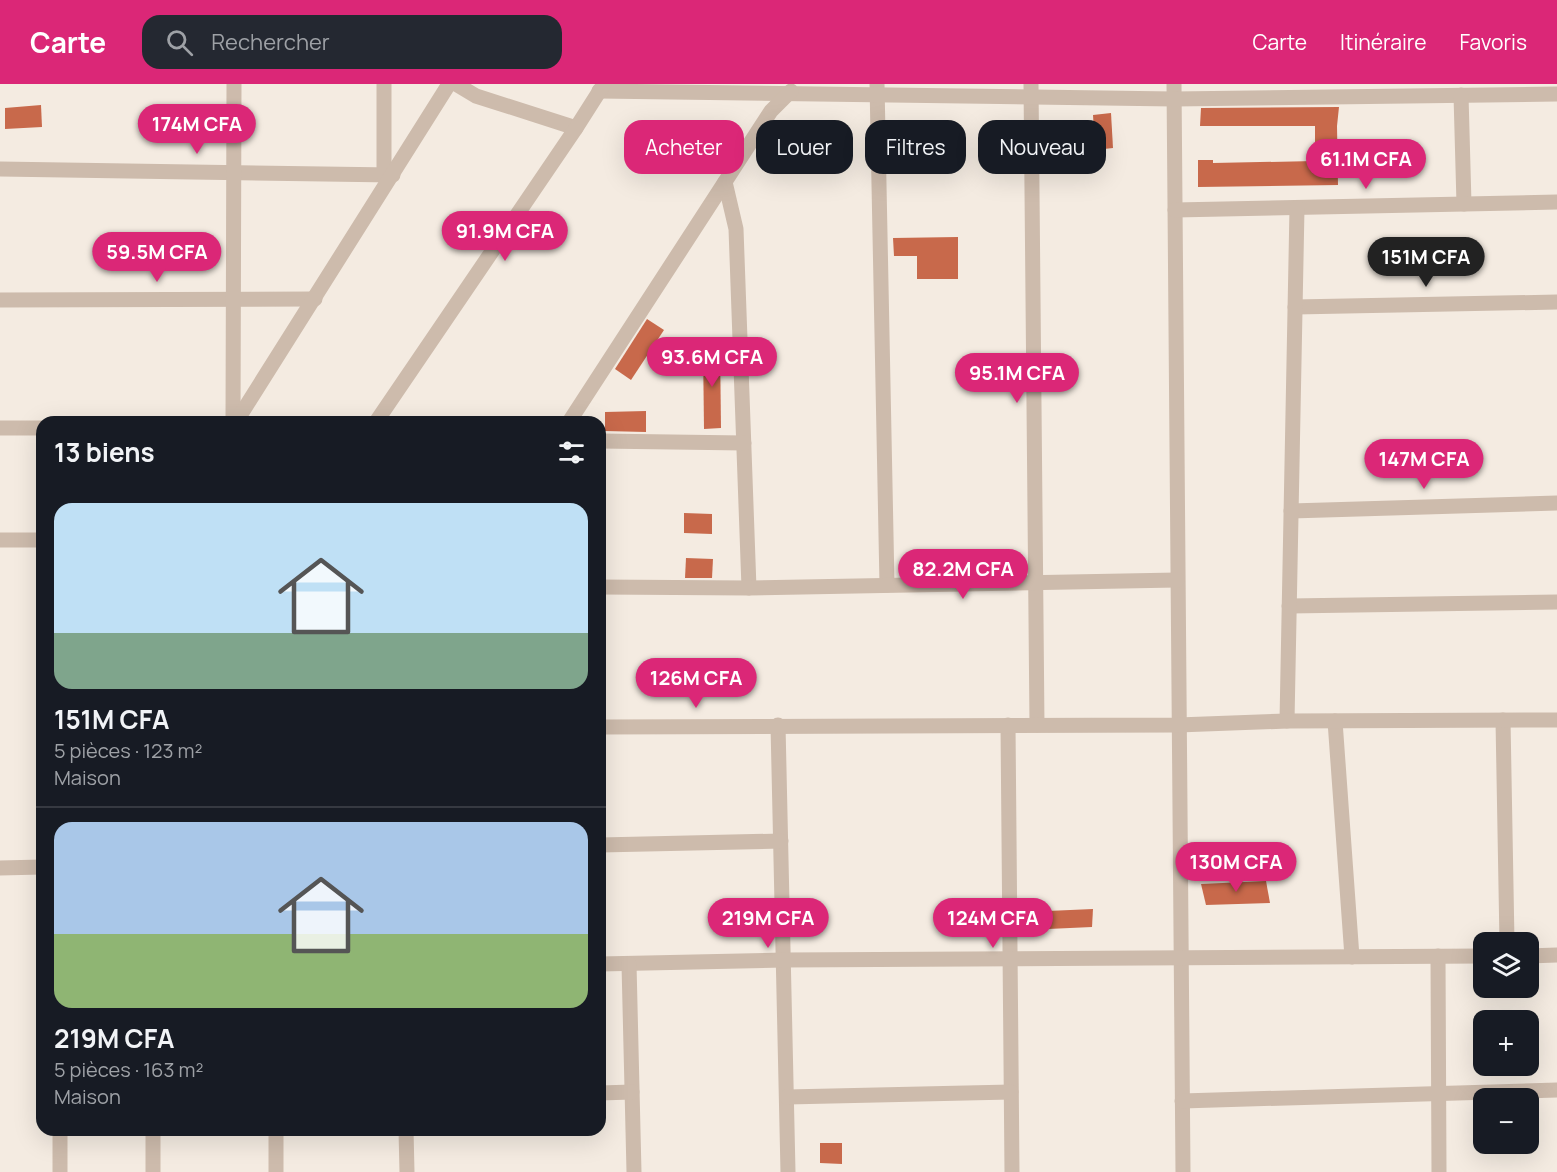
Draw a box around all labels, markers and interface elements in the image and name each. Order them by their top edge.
search box [142,15,562,69]
text: Carte [30,23,106,61]
icon: search [163,26,196,59]
text: Rechercher [211,27,330,57]
text: Carte [1253,28,1307,56]
text: Itinéraire [1340,28,1426,56]
text: Favoris [1459,28,1527,56]
pin: 174M CFA [135,104,259,155]
text: 174M CFA [152,110,242,137]
chip: Acheter [624,120,744,174]
chip: Louer [756,120,853,174]
chip: Filtres [865,120,966,174]
chip: Nouveau [978,120,1106,174]
pin: 61.1M CFA [1297,139,1435,190]
text: 61.1M CFA [1320,145,1412,172]
pin: 91.9M CFA [436,211,574,262]
text: 91.9M CFA [456,217,554,244]
pin: 59.5M CFA [88,232,226,283]
pin: 151M CFA [1364,237,1488,288]
text: 59.5M CFA [106,238,208,265]
text: 151M CFA [1382,243,1470,270]
pin: 93.6M CFA [643,337,781,388]
text: 93.6M CFA [661,343,763,370]
pin: 95.1M CFA [948,353,1086,404]
text: 95.1M CFA [969,359,1065,386]
text: 13 biens [54,434,155,470]
icon: filters [555,436,588,469]
pin: 147M CFA [1362,439,1486,490]
text: 147M CFA [1378,445,1470,472]
icon: home [267,542,375,650]
pin: 82.2M CFA [894,549,1032,600]
text: 82.2M CFA [912,555,1014,582]
pin: 126M CFA [634,658,758,709]
text: 126M CFA [650,664,742,691]
text: 151M CFA [54,701,169,737]
text: 5 pièces · 123 m² [54,737,202,764]
text: Maison [54,764,121,791]
pin: 130M CFA [1174,842,1298,893]
text: 130M CFA [1189,848,1283,875]
icon: home [267,861,375,969]
pin: 219M CFA [706,898,830,949]
pin: 124M CFA [931,898,1055,949]
text: 219M CFA [722,904,814,931]
text: 124M CFA [947,904,1039,931]
map controls [1473,932,1539,1154]
button: layers [1473,932,1539,998]
button: + [1473,1010,1539,1076]
text: 219M CFA [54,1020,174,1056]
text: 5 pièces · 163 m² [54,1056,203,1083]
text: Maison [54,1083,121,1110]
button: − [1473,1088,1539,1154]

